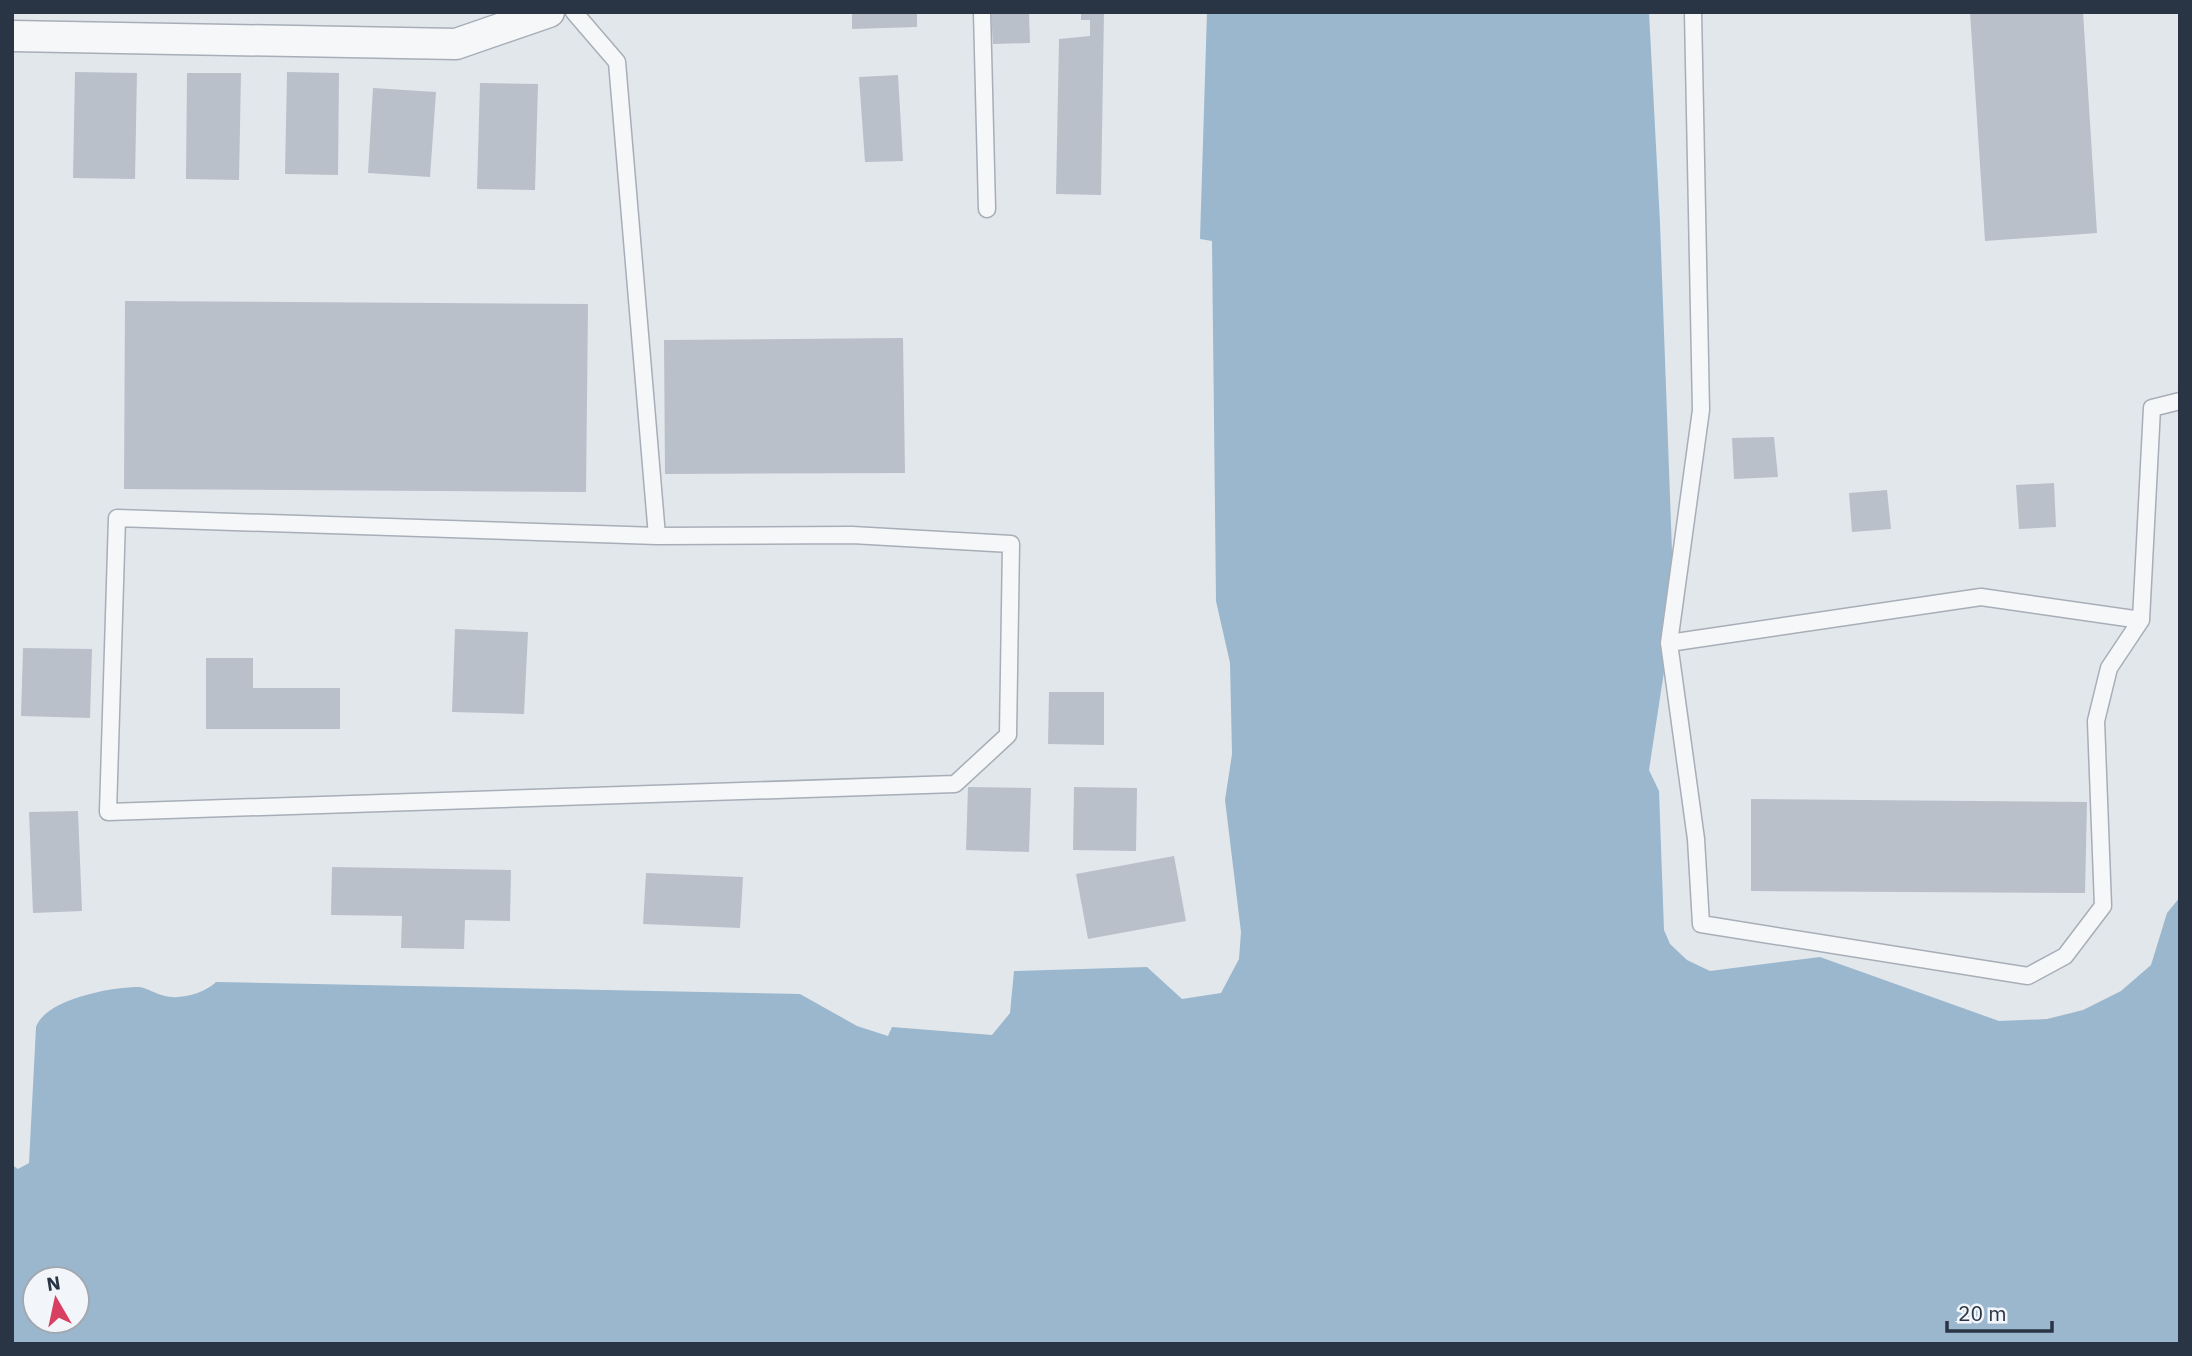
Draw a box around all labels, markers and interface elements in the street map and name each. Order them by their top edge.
north arrow [21,1265,91,1335]
text: N [45,1270,62,1296]
scale bar [1947,1290,2052,1334]
text: 20 m [1958,1299,2007,1327]

